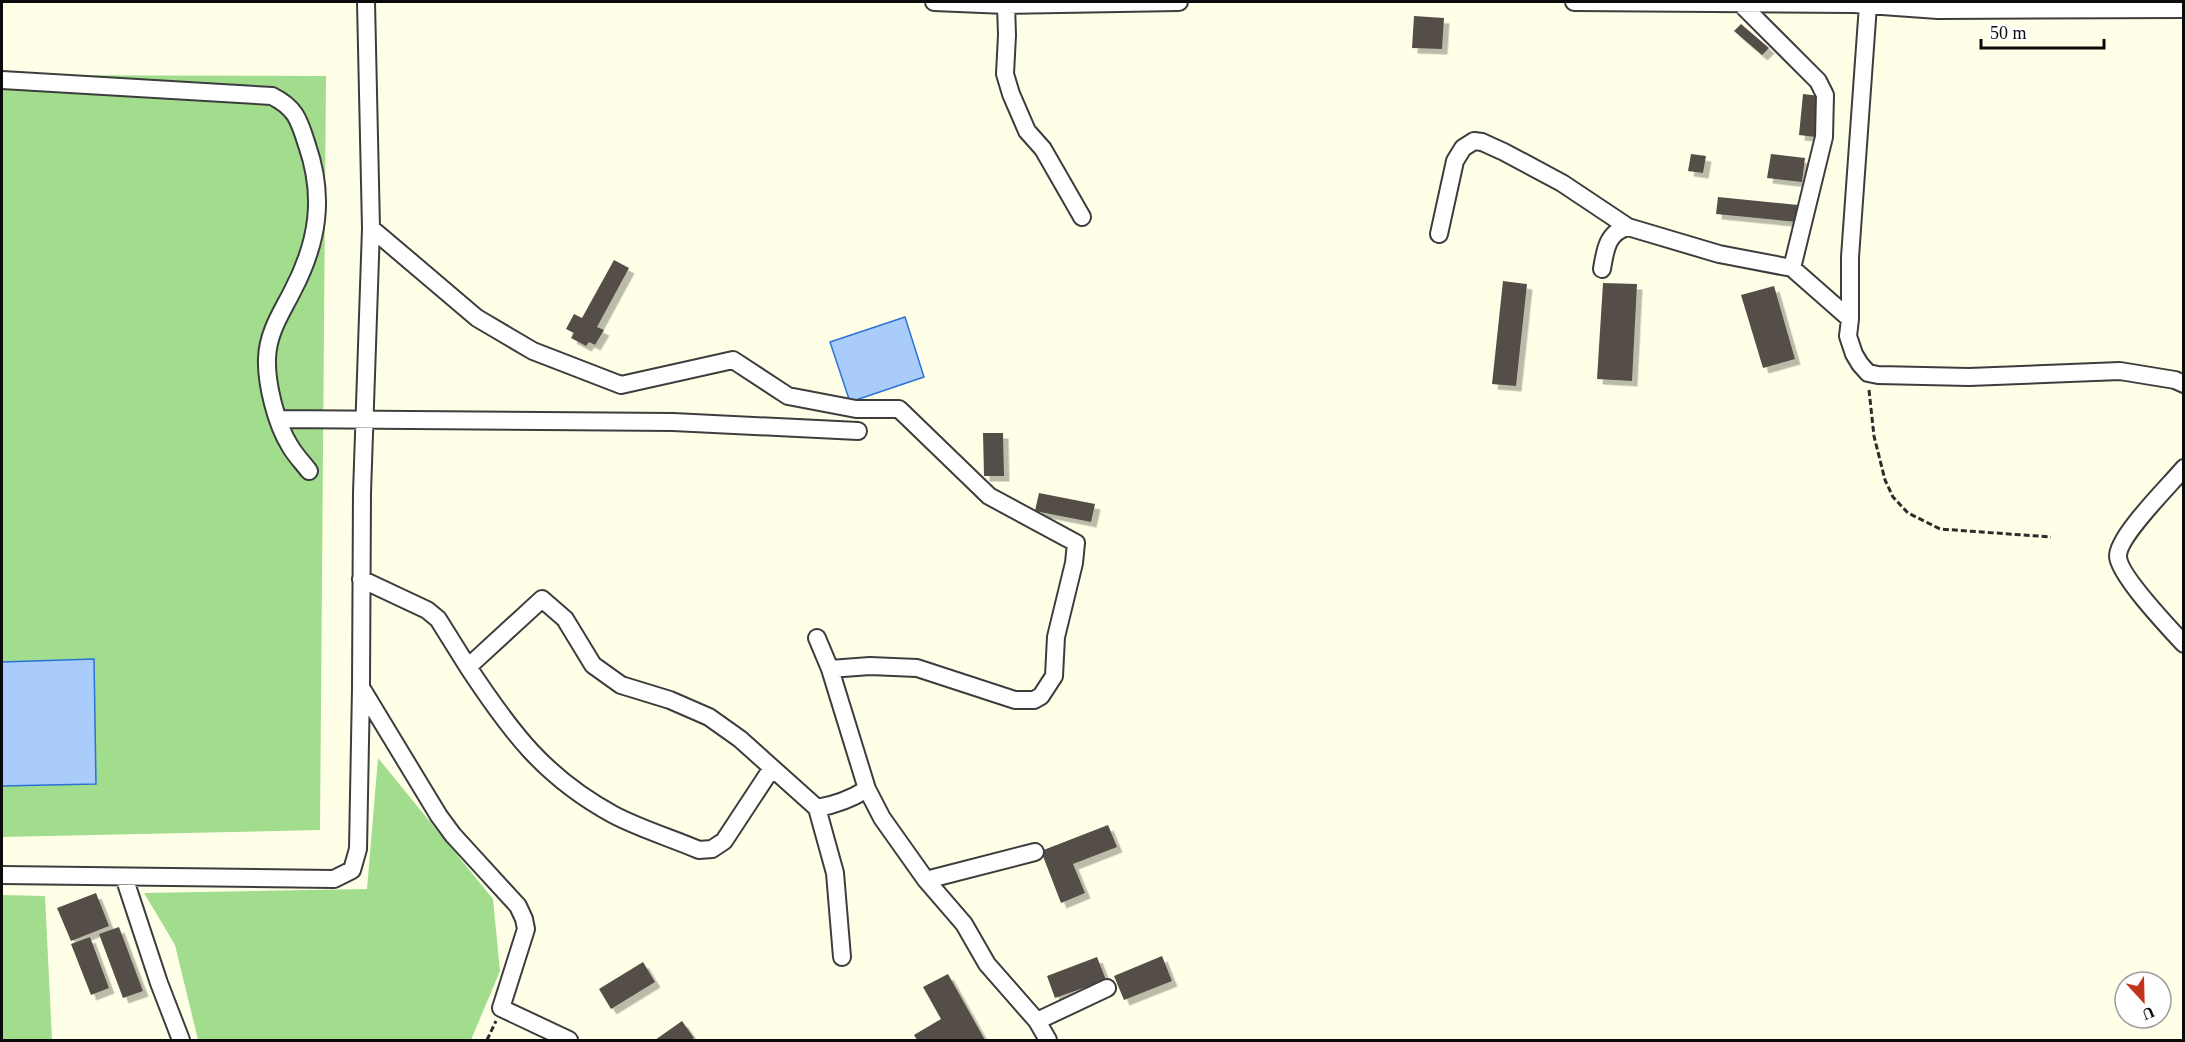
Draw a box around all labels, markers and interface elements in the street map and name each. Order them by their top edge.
scale bar [1981,12,2104,50]
text: 50 m [1990,23,2027,43]
north arrow [2113,970,2173,1030]
text: U [2139,1003,2157,1024]

